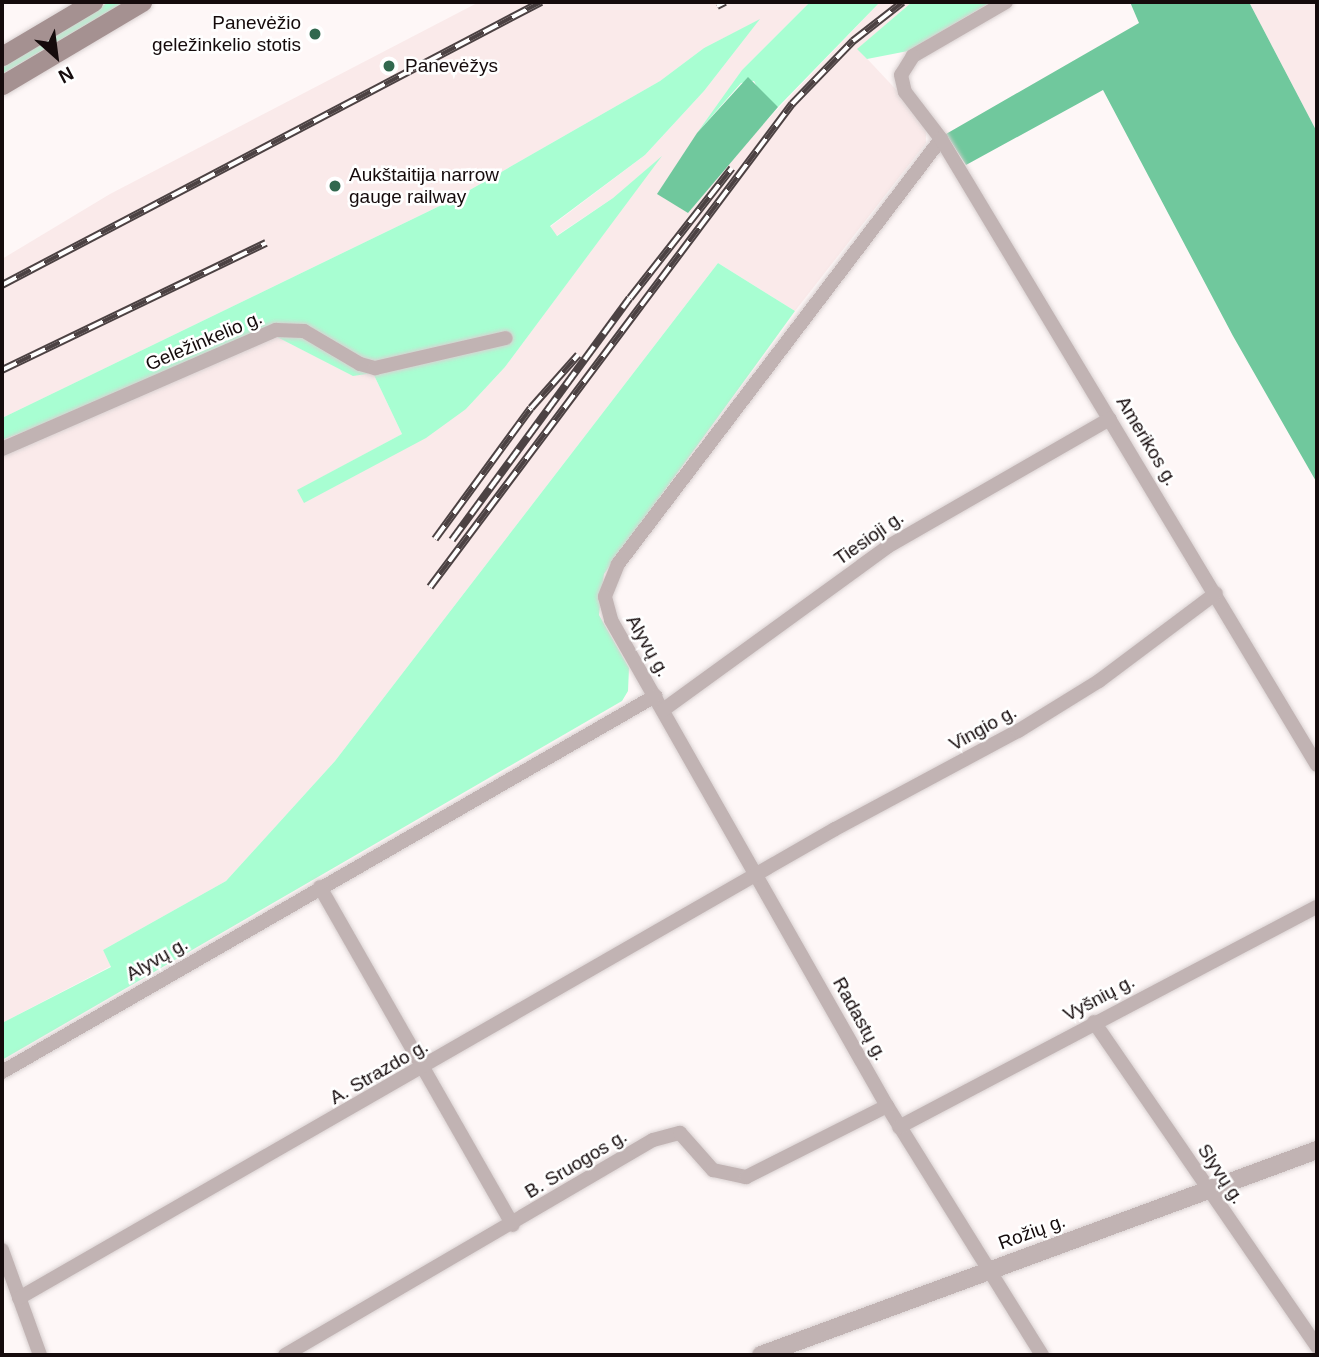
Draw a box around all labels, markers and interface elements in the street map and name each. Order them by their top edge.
place label: Panevėžio geležinkelio stotis [152,12,301,56]
north arrow [21,21,91,91]
marker: Panevėžio geležinkelio stotis [307,26,323,42]
place label: Panevėžys [405,55,498,77]
marker: Panevėžys [379,56,399,76]
text: N [55,62,77,87]
place label: Aukštaitija narrow gauge railway [349,164,499,208]
marker: Aukštaitija narrow gauge railway [327,178,343,194]
street label: Geležinkelio g. [142,306,266,376]
street label: Amerikos g. [1111,392,1183,490]
street label: Tiesioji g. [830,506,908,570]
street label: Alyvų g. [621,611,675,681]
street label: Vingio g. [945,700,1021,756]
street label: Alyvų g. [122,932,192,986]
street label: Vyšnių g. [1059,970,1139,1026]
street label: Radastų g. [828,973,892,1065]
street label: A. Strazdo g. [326,1035,432,1109]
street label: B. Sruogos g. [521,1125,631,1203]
street label: Slyvų g. [1193,1140,1249,1208]
street label: Rožių g. [995,1209,1069,1255]

